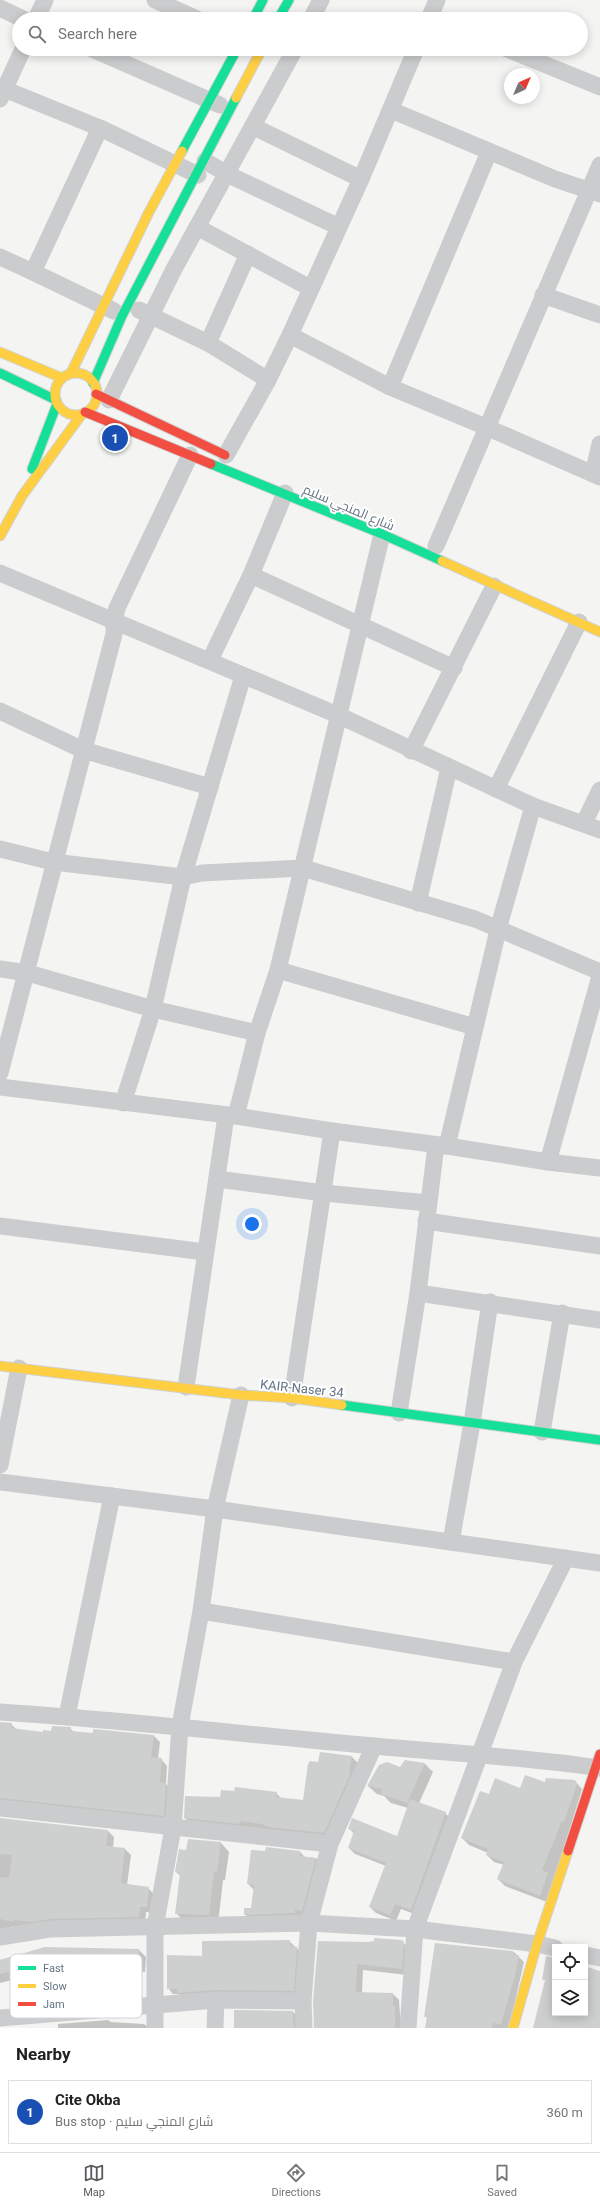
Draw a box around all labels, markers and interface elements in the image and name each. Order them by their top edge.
search box [12,12,588,56]
icon: search [26,23,48,45]
text: Search here [58,25,137,43]
north arrow [504,68,540,104]
pin: 1 [102,423,128,453]
street label: شارع المنجي سليم [300,481,397,536]
your location [242,1214,262,1234]
street label: KAIR-Naser 34 [259,1377,345,1400]
map controls [552,1944,588,2016]
button: locate [552,1944,588,1980]
legend [10,1954,142,2018]
text: Fast [43,1962,65,1975]
text: Slow [43,1980,67,1993]
button: layers [552,1980,588,2016]
text: Jam [43,1998,65,2011]
text: Nearby [16,2044,71,2064]
text: Cite Okba [55,2091,121,2109]
text: 1 [26,2105,34,2120]
text: 360 m [546,2105,583,2120]
text: Bus stop · شارع المنجي سليم [55,2114,213,2129]
tab: Map [83,2162,105,2199]
tab: Directions [271,2162,321,2199]
tab: Saved [487,2162,517,2199]

